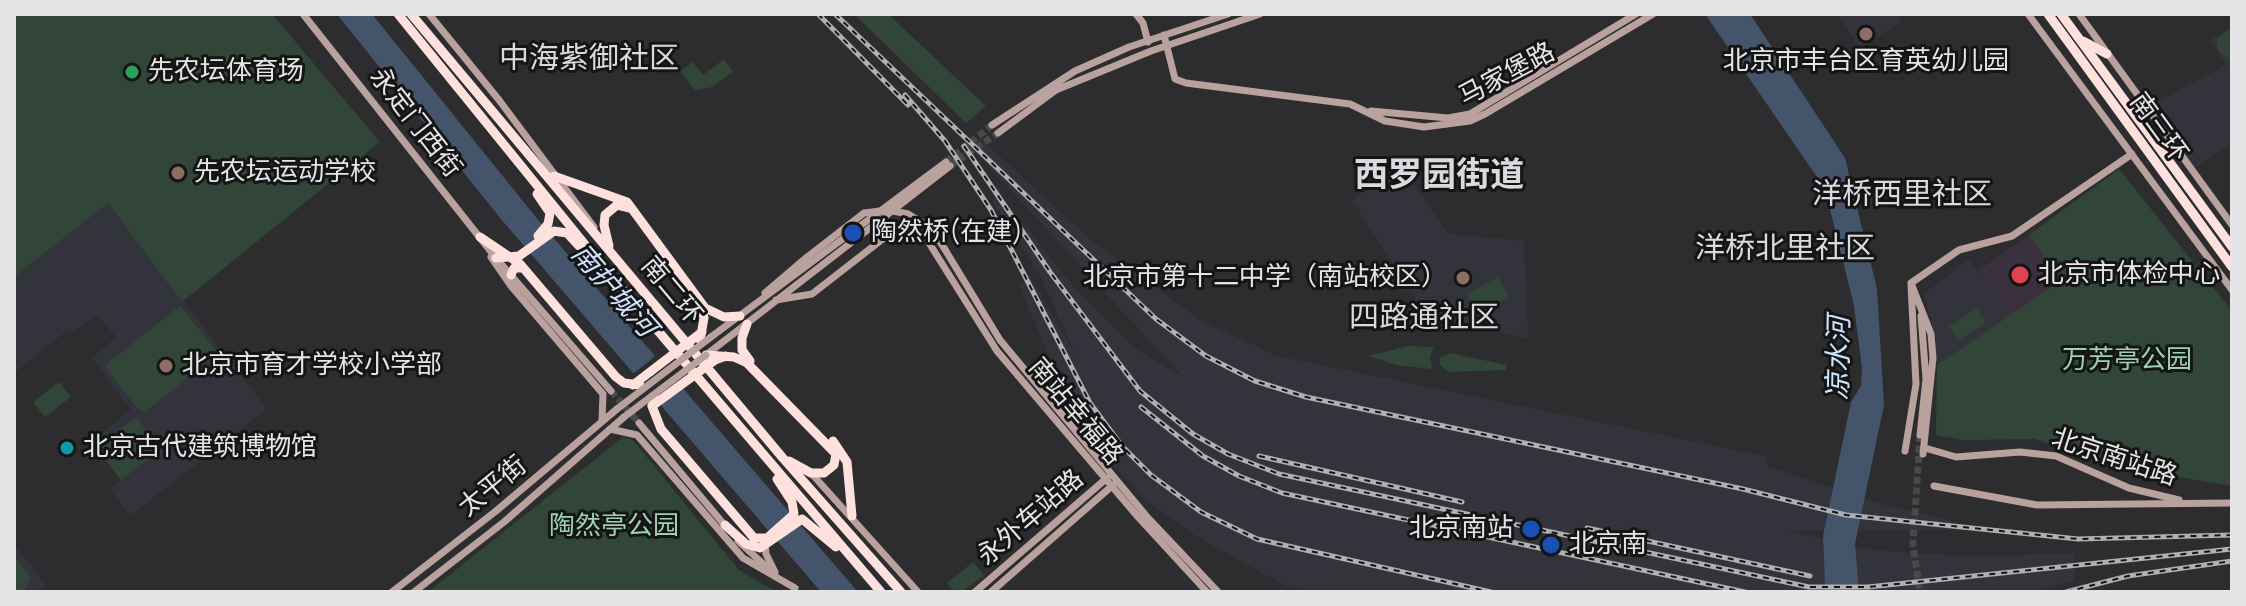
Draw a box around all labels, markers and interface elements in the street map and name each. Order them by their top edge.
marker: 北京市丰台区育英幼儿园 [1857,25,1875,43]
street label: 马家堡路 [1454,37,1560,113]
district label: 中海紫御社区 [499,42,679,78]
place label: 北京市丰台区育英幼儿园 [1723,46,2009,78]
place label: 先农坛体育场 [148,56,304,88]
street label: 永定门西街 [363,62,467,184]
marker: 先农坛体育场 [123,63,141,81]
street label: 南三环 [2122,87,2194,169]
district label: 西罗园街道 [1354,156,1524,196]
place label: 先农坛运动学校 [194,157,376,189]
marker: 先农坛运动学校 [169,164,187,182]
district label: 洋桥西里社区 [1812,178,1992,214]
place label: 陶然桥(在建) [871,217,1023,249]
marker: 陶然桥(在建) [842,222,864,244]
district label: 洋桥北里社区 [1695,232,1875,268]
water label: 南护城河 [564,238,662,344]
street label: 南二环 [634,251,708,331]
place label: 北京市体检中心 [2038,259,2220,291]
place label: 北京市第十二中学（南站校区） [1083,262,1447,294]
marker: 北京市体检中心 [2009,264,2031,286]
marker: 北京市第十二中学（南站校区） [1454,269,1472,287]
district label: 四路通社区 [1349,301,1499,337]
water label: 凉水河 [1822,316,1858,400]
park label: 万芳亭公园 [2062,345,2192,377]
place label: 北京市育才学校小学部 [182,350,442,382]
street label: 南站幸福路 [1021,352,1129,472]
marker: 北京市育才学校小学部 [157,357,175,375]
street label: 北京南站路 [2047,423,2181,493]
place label: 北京古代建筑博物馆 [83,432,317,464]
marker: 北京古代建筑博物馆 [58,439,76,457]
street label: 太平街 [453,450,533,524]
street label: 永外车站路 [972,464,1090,572]
park label: 陶然亭公园 [549,511,679,543]
place label: 北京南站 [1409,513,1513,545]
marker: 北京南站 [1520,518,1542,540]
place label: 北京南 [1569,529,1647,561]
marker: 北京南 [1540,534,1562,556]

